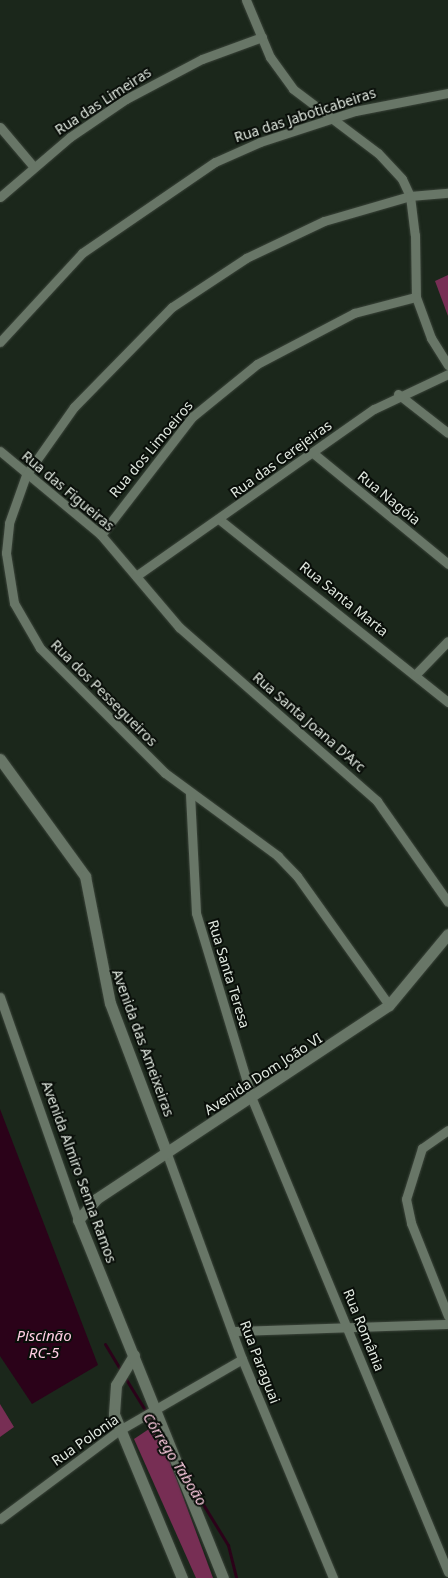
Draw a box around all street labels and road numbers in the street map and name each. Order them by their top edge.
street label: Rua das Limeiras [52,64,154,138]
street label: Rua das Jaboticabeiras [232,84,378,146]
street label: Rua dos Limoeiros [106,397,196,501]
street label: Rua das Cerejeiras [227,417,335,501]
street label: Rua das Figueiras [18,447,118,535]
street label: Rua Nagóia [354,468,424,528]
street label: Rua Santa Marta [296,558,392,640]
street label: Rua dos Pessegueiros [47,636,161,750]
street label: Rua Santa Joana D'Arc [249,669,369,775]
street label: Rua Santa Teresa [205,918,253,1030]
street label: Avenida das Ameixeiras [109,967,177,1119]
street label: Avenida Dom João VI [201,1030,325,1118]
street label: Avenida Almiro Senna Ramos [38,1079,120,1265]
street label: Rua România [340,1286,388,1374]
street label: Rua Paraguai [237,1318,283,1406]
street label: Rua Polonia [48,1411,122,1469]

